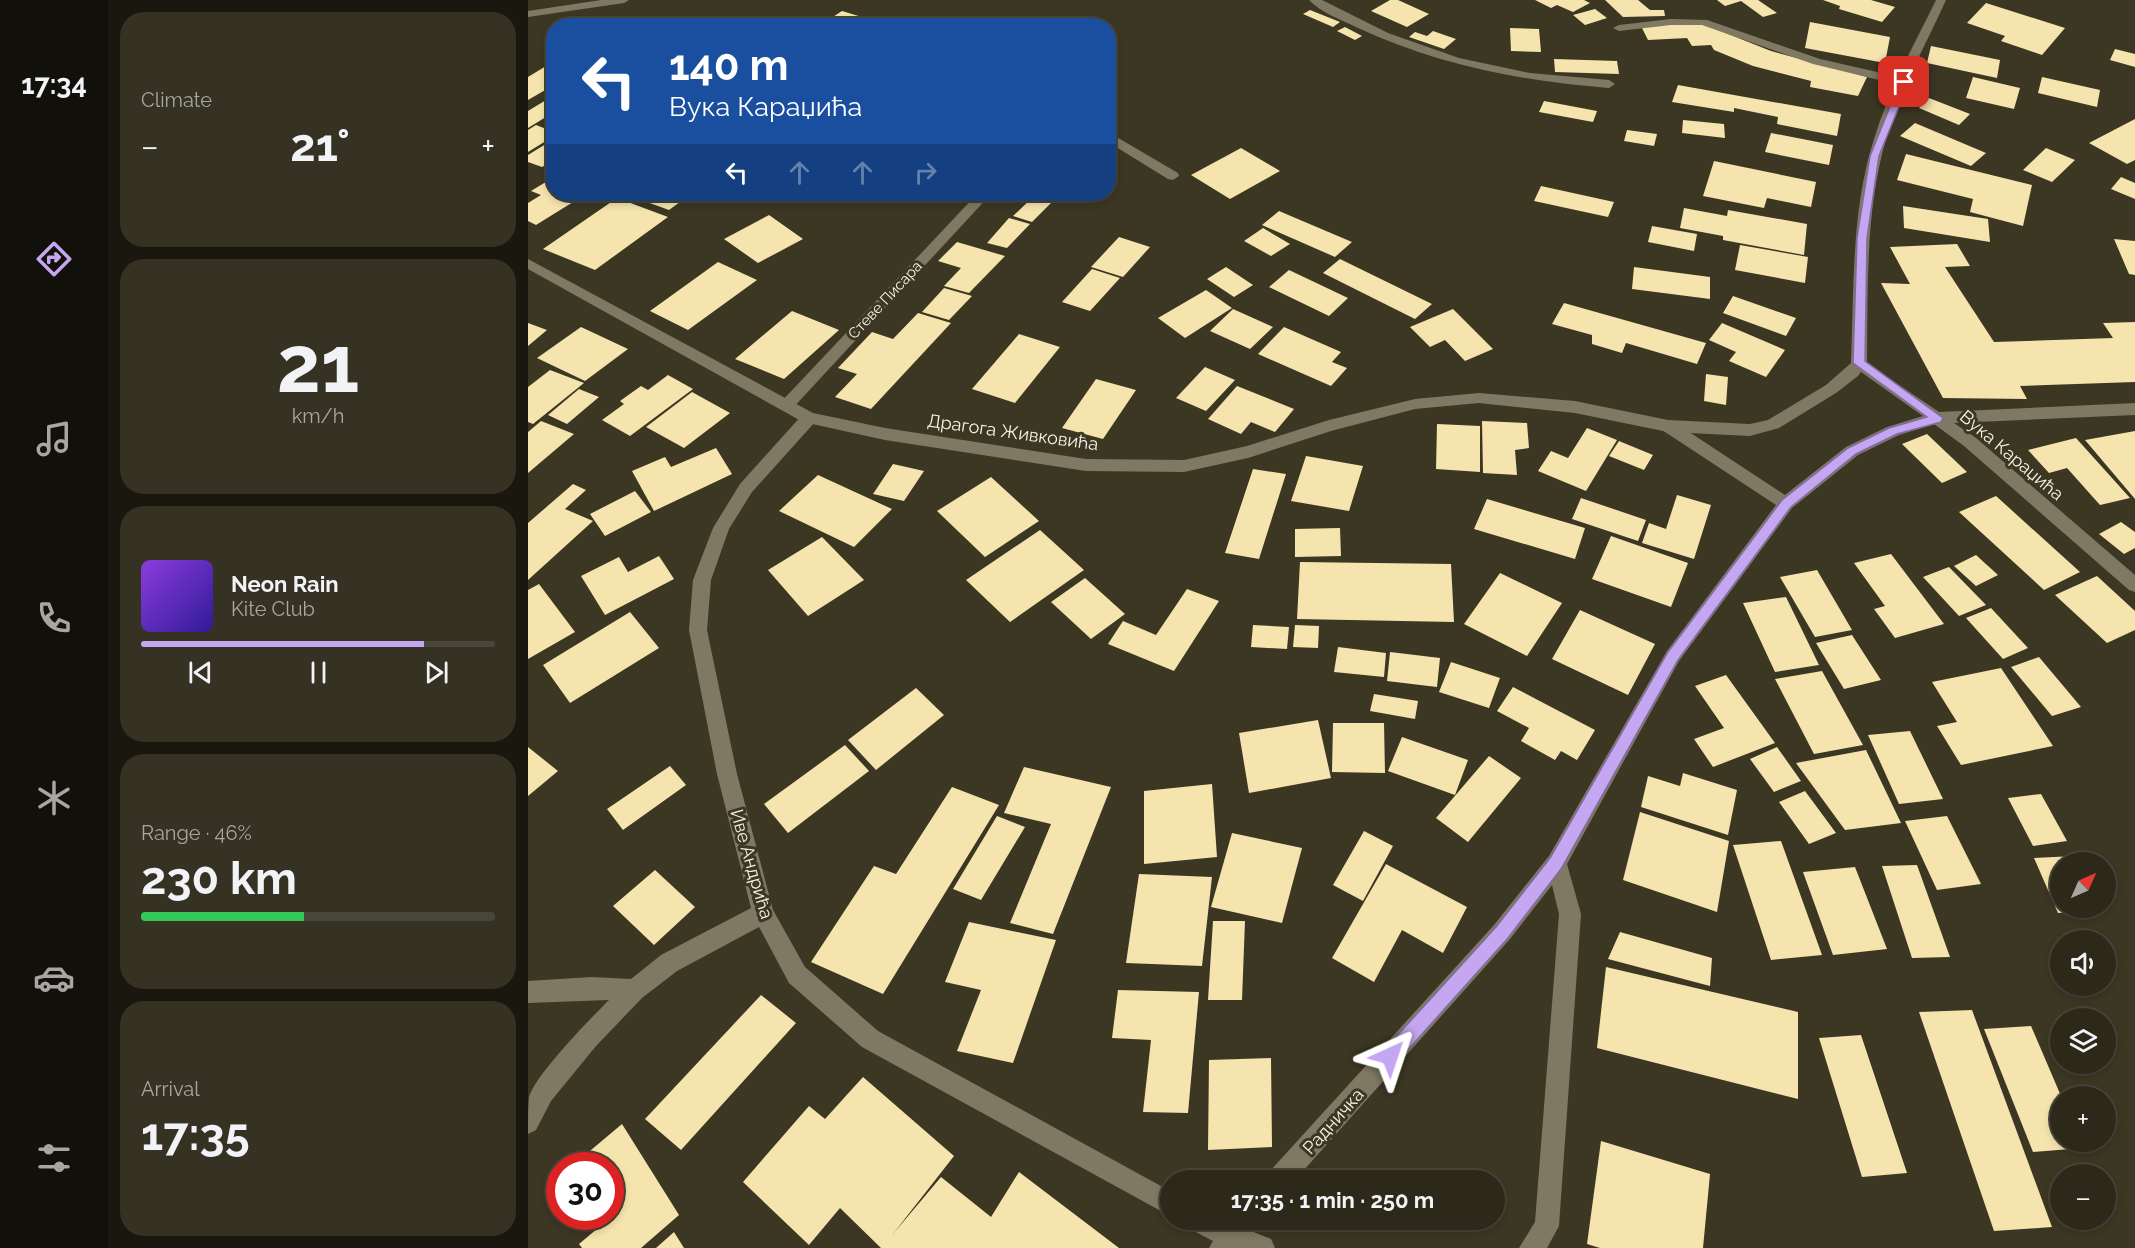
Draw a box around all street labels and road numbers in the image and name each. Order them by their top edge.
street label: Стеве Писара [844,257,926,343]
street label: Вука Караџића [1956,406,2068,504]
street label: Драгога Живковића [926,410,1100,454]
street label: Иве Андрића [726,807,778,921]
street label: Радничка [1298,1084,1368,1158]

